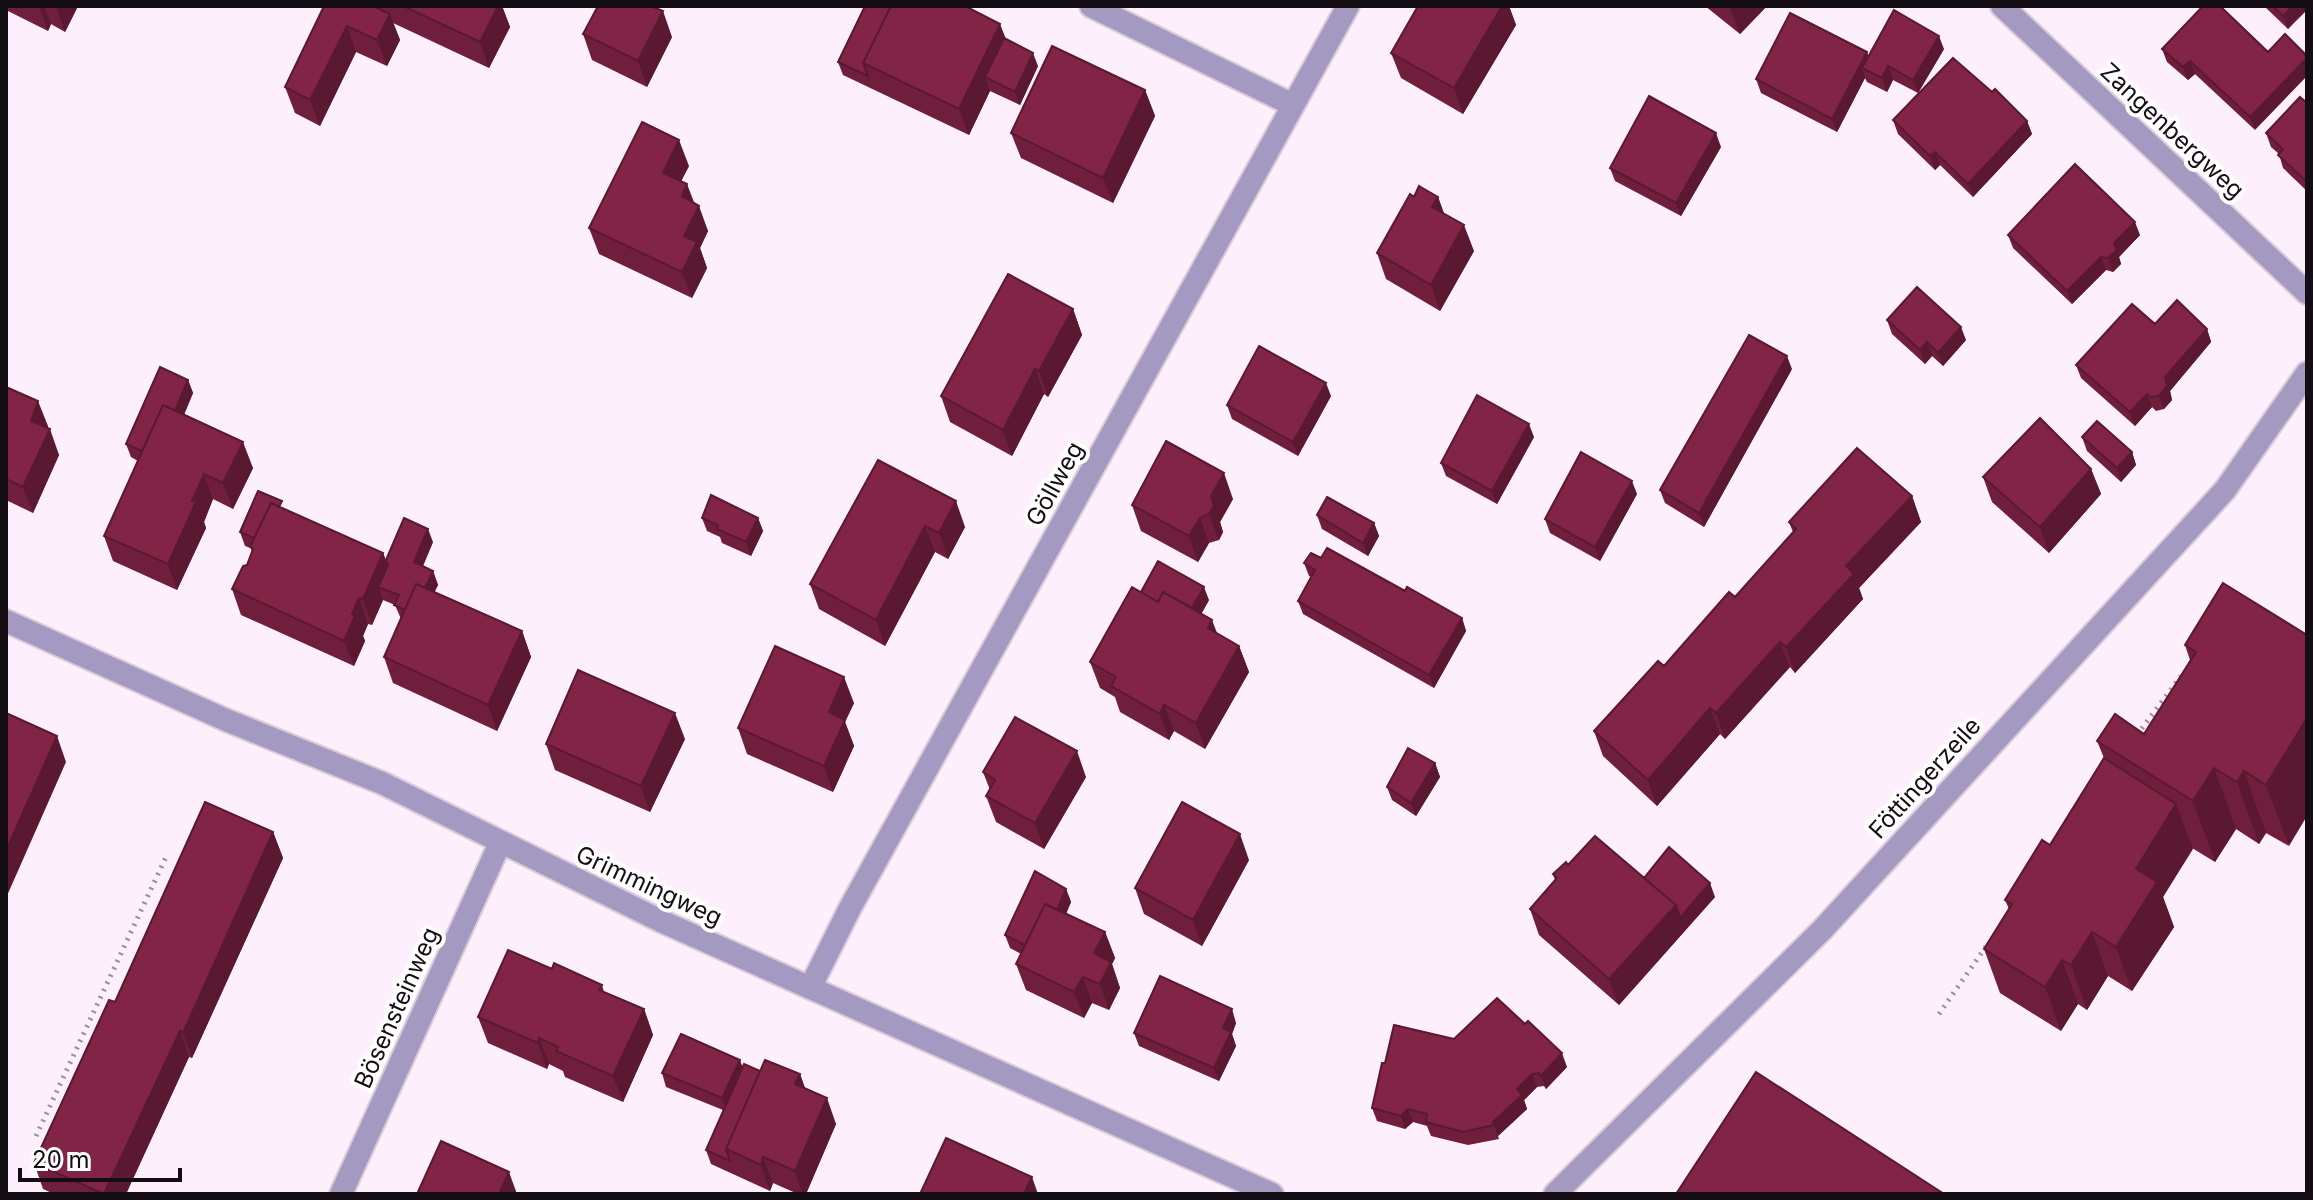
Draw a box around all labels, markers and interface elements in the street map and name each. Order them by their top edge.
street label: Zangenbergweg [2095,57,2250,205]
street label: Göllweg [1020,437,1090,531]
street label: Föttingerzeile [1863,711,1987,844]
street label: Grimmingweg [572,839,727,932]
street label: Bösensteinweg [348,923,445,1093]
scale bar [20,1132,180,1182]
text: 20 m [32,1145,90,1174]

